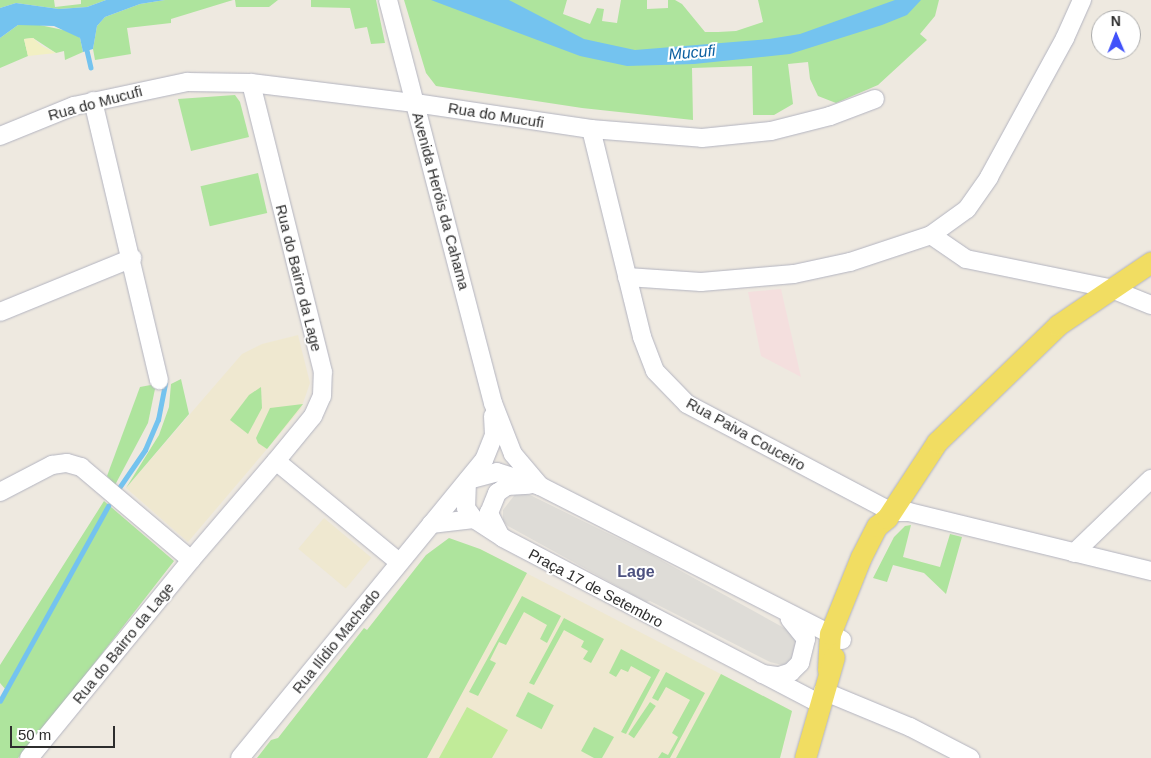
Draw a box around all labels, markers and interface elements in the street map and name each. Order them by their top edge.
north arrow [1091,10,1141,60]
text: N [1111,13,1121,29]
water label: Mucufi [668,41,716,65]
street label: Rua do Mucufi [46,82,144,124]
street label: Rua do Mucufi [447,99,545,131]
street label: Avenida Heróis da Cahama [409,110,473,292]
street label: Rua do Bairro da Lage [272,203,326,353]
street label: Rua Paiva Couceiro [683,394,809,474]
street label: Praça 17 de Setembro [526,545,666,631]
district label: Lage [617,562,655,582]
street label: Rua do Bairro da Lage [69,579,177,707]
street label: Rua Ilídio Machado [288,585,384,697]
scale bar [12,716,118,748]
text: 50 m [18,726,51,743]

